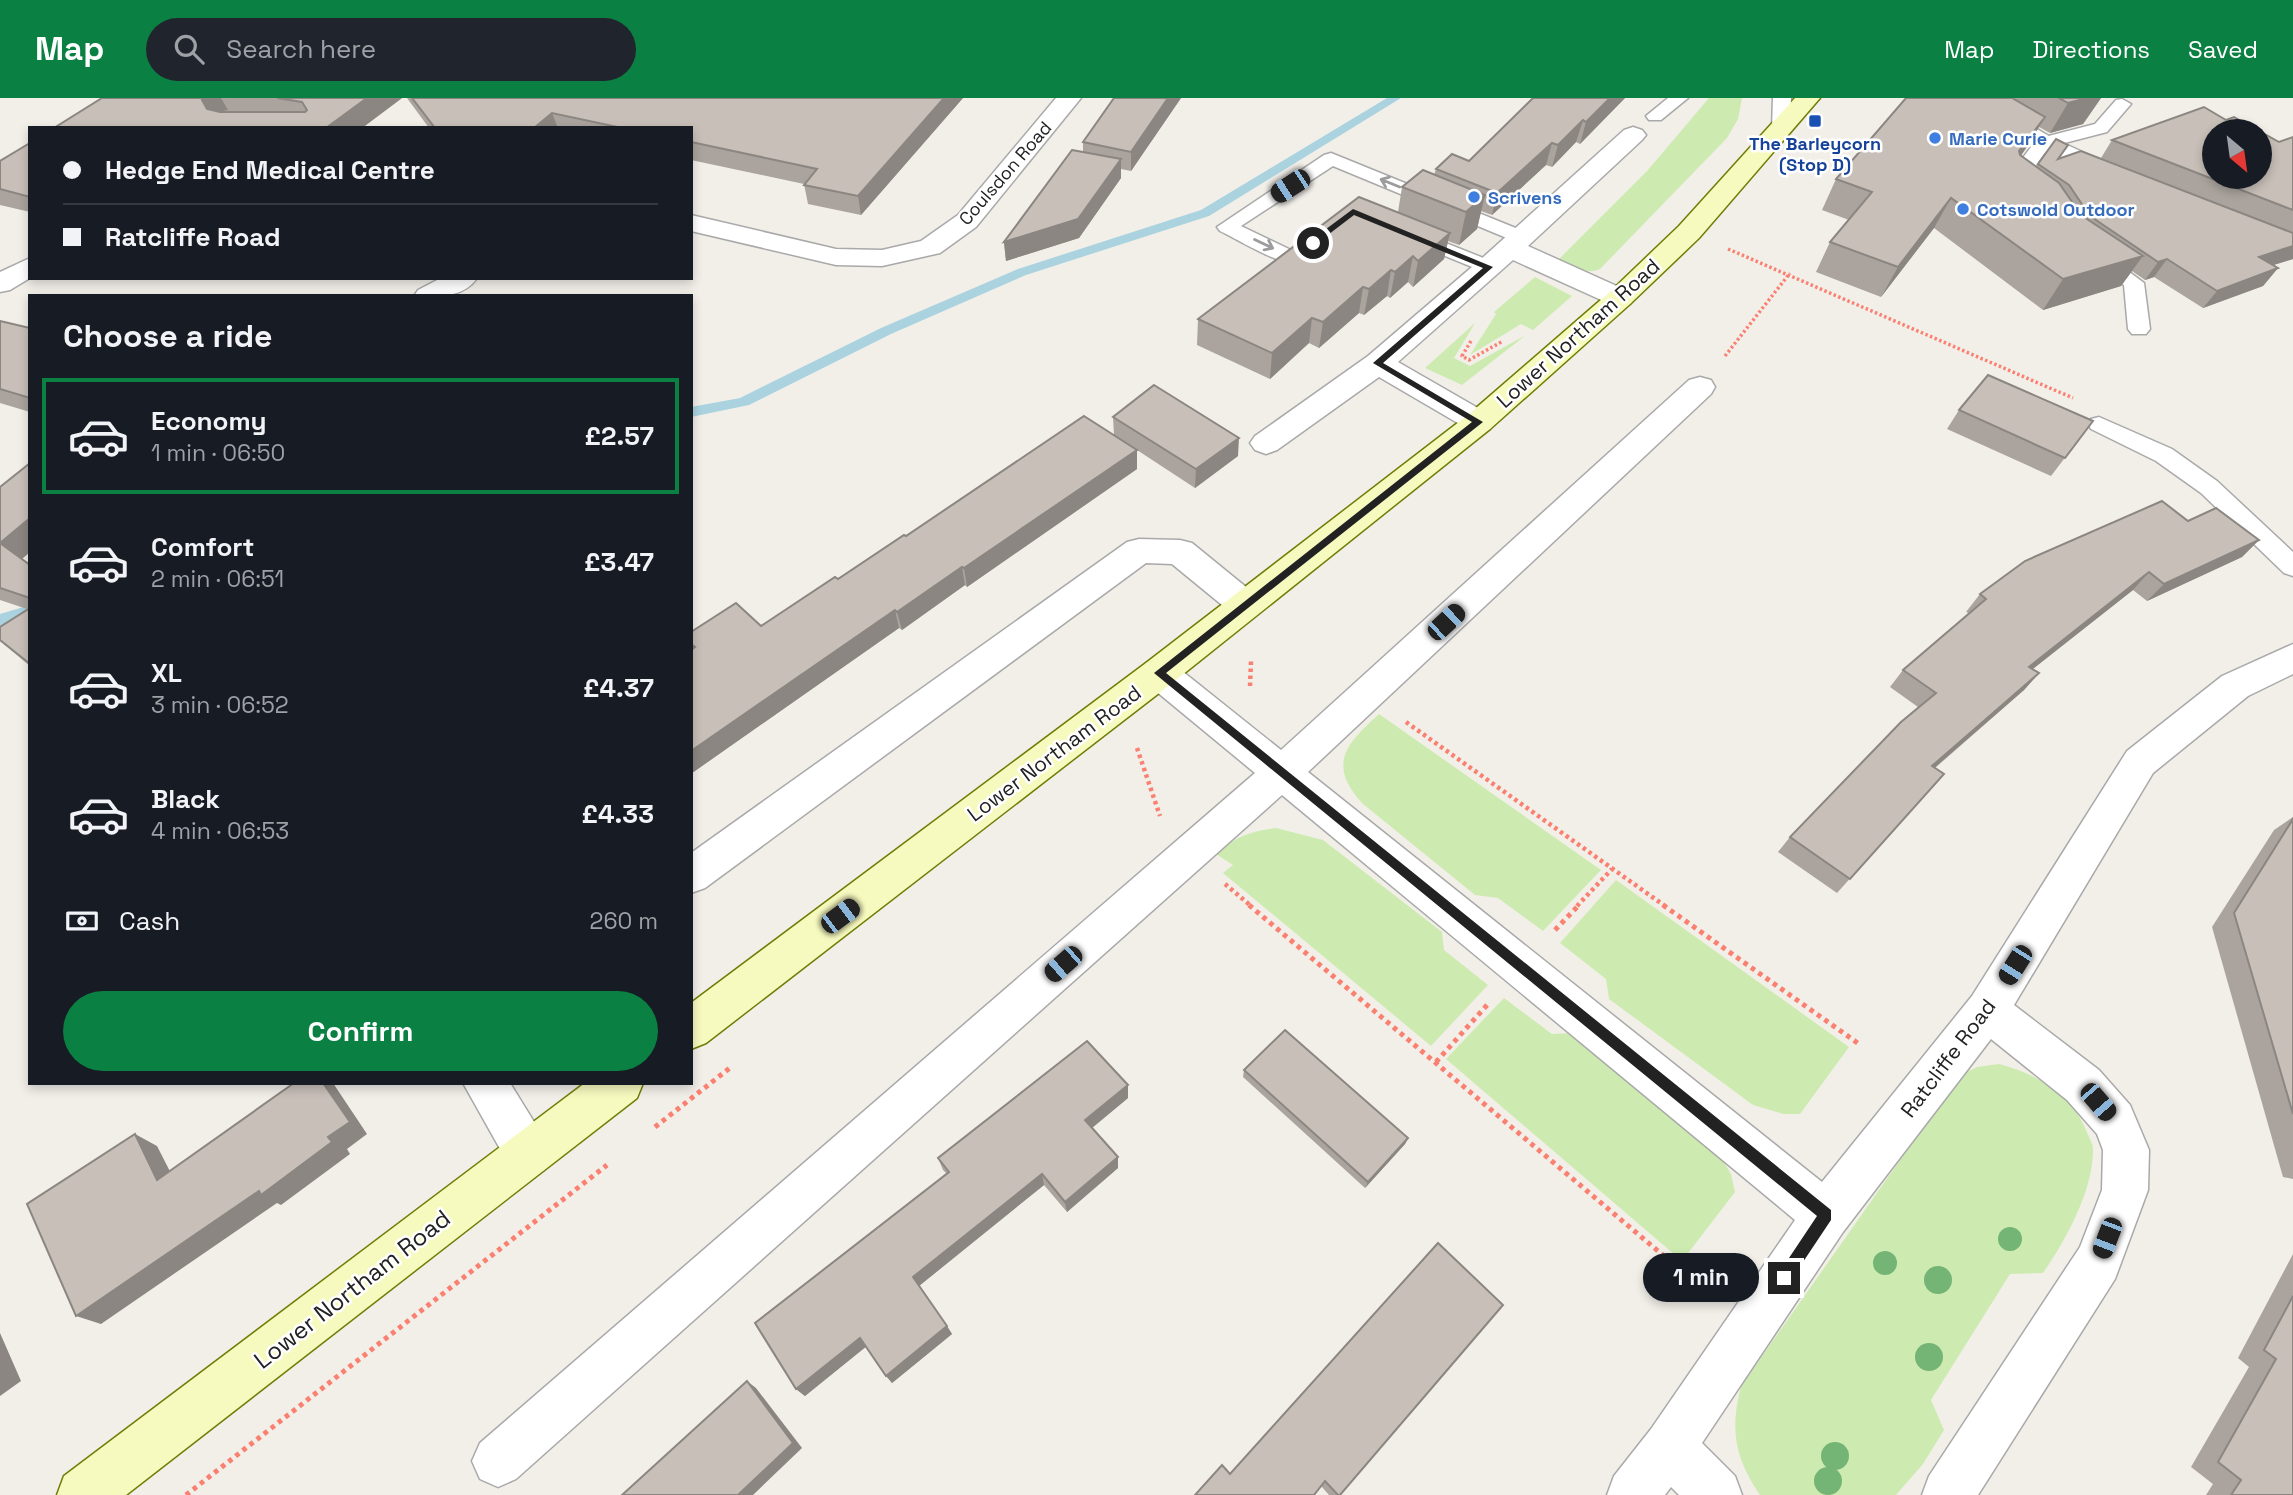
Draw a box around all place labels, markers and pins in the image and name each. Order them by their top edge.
marker: The Barleycorn (Stop D) [1807,113,1823,129]
place label: Marie Curie [1949,127,2047,150]
marker: Marie Curie [1927,130,1943,146]
place label: The Barleycorn (Stop D) [1749,132,1881,176]
place label: Scrivens [1488,186,1562,209]
marker: Scrivens [1466,189,1482,205]
place label: Cotswold Outdoor [1977,198,2135,221]
marker: Cotswold Outdoor [1955,201,1971,217]

